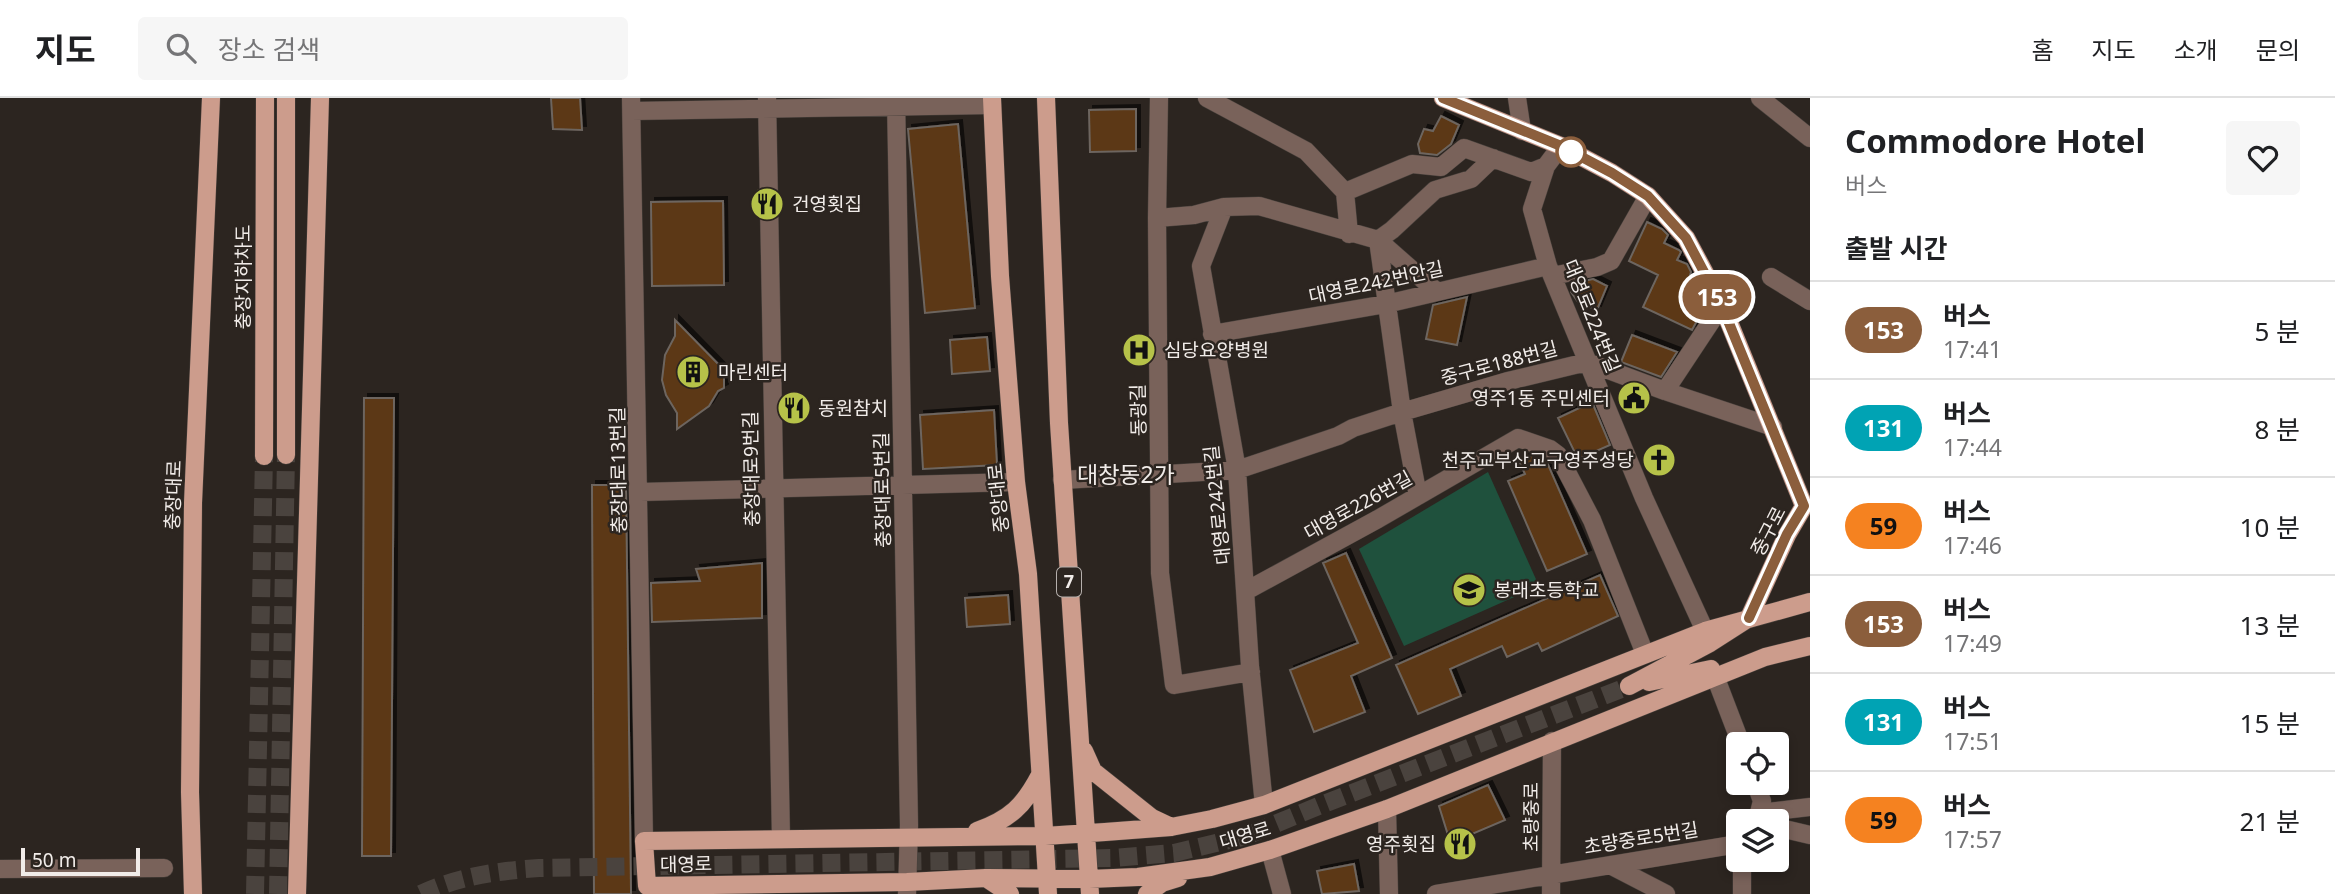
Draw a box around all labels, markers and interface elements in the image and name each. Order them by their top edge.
search box [138,17,628,80]
text: 지도 [35,27,96,72]
icon: search [162,29,200,67]
text: 장소 검색 [218,31,320,67]
text: 홈 [2031,33,2053,66]
text: 지도 [2091,33,2136,66]
text: 소개 [2174,33,2218,66]
text: 문의 [2256,33,2300,66]
text: Commodore Hotel [1845,118,2145,163]
button: heart [2226,121,2300,195]
unlabelled marker [1556,137,1586,167]
text: 버스 [1845,169,1887,201]
restaurant icon: 건영횟집 [748,185,786,223]
place label: 건영횟집 [792,191,862,217]
street label: 충장지하차도 [230,225,256,329]
text: 출발 시간 [1845,230,1947,266]
street label: 대영로242번안길 [1306,255,1446,309]
street label: 대영로224번길 [1557,255,1627,377]
line badge: 153 [1677,274,1757,320]
text: 153 [1696,280,1738,313]
text: 버스 [1943,297,1991,333]
text: 153 [1863,313,1904,346]
text: 5 분 [2254,313,2300,349]
hospital icon: 심당요양병원 [1120,331,1158,369]
text: 17:41 [1943,333,2002,365]
street label: 중구로188번길 [1438,335,1560,391]
place label: 심당요양병원 [1164,337,1269,363]
building icon: 마린센터 [674,353,712,391]
place label: 마린센터 [718,359,788,385]
public building icon: 영주1동 주민센터 [1615,379,1653,417]
street label: 동광길 [1125,384,1151,436]
place label: 영주1동 주민센터 [1472,385,1610,411]
restaurant icon: 동원참치 [775,389,813,427]
place label: 동원참치 [818,395,888,421]
text: 버스 [1943,395,1991,431]
street label: 충장대로13번길 [604,406,632,534]
street label: 충장대로9번길 [737,411,765,527]
text: 131 [1863,411,1904,444]
text: 8 분 [2254,411,2300,447]
text: 17:44 [1943,431,2002,463]
street label: 충장대로5번길 [868,432,896,548]
church icon: 천주교부산교구영주성당 [1640,441,1678,479]
street label: 대영로242번길 [1198,444,1236,566]
place label: 천주교부산교구영주성당 [1442,447,1634,473]
district label: 대창동2가 [1077,458,1175,490]
street label: 충장대로 [159,460,187,530]
street label: 중앙대로 [981,462,1015,534]
street label: 대영로226번길 [1299,465,1417,545]
text: 버스 [1943,493,1991,529]
street label: 중구로 [1745,502,1791,560]
text: 59 [1870,509,1897,542]
text: 10 분 [2240,509,2300,545]
text: 17:46 [1943,529,2002,561]
road number: 7 [1057,568,1081,596]
school or university icon: 봉래초등학교 [1450,571,1488,609]
place label: 봉래초등학교 [1494,577,1599,603]
text: 버스 [1943,591,1991,627]
text: 153 [1863,607,1904,640]
text: 13 분 [2240,607,2300,643]
text: 17:49 [1943,627,2002,659]
text: 버스 [1943,689,1991,725]
text: 131 [1863,705,1904,738]
text: 15 분 [2240,705,2300,741]
text: 17:51 [1943,725,2002,757]
map controls [1726,732,1789,872]
button: locate [1726,732,1789,795]
street label: 초량중로 [1518,782,1544,852]
text: 버스 [1943,787,1991,823]
text: 59 [1870,803,1897,836]
text: 21 분 [2240,803,2300,839]
button: layers [1726,809,1789,872]
street label: 대영로 [1216,815,1274,855]
street label: 초량중로5번길 [1582,816,1700,860]
text: 17:57 [1943,823,2002,855]
restaurant icon: 영주횟집 [1441,825,1479,863]
place label: 영주횟집 [1366,831,1436,857]
scale bar [21,845,140,877]
text: 50 m [32,847,76,873]
street label: 대영로 [660,851,712,877]

